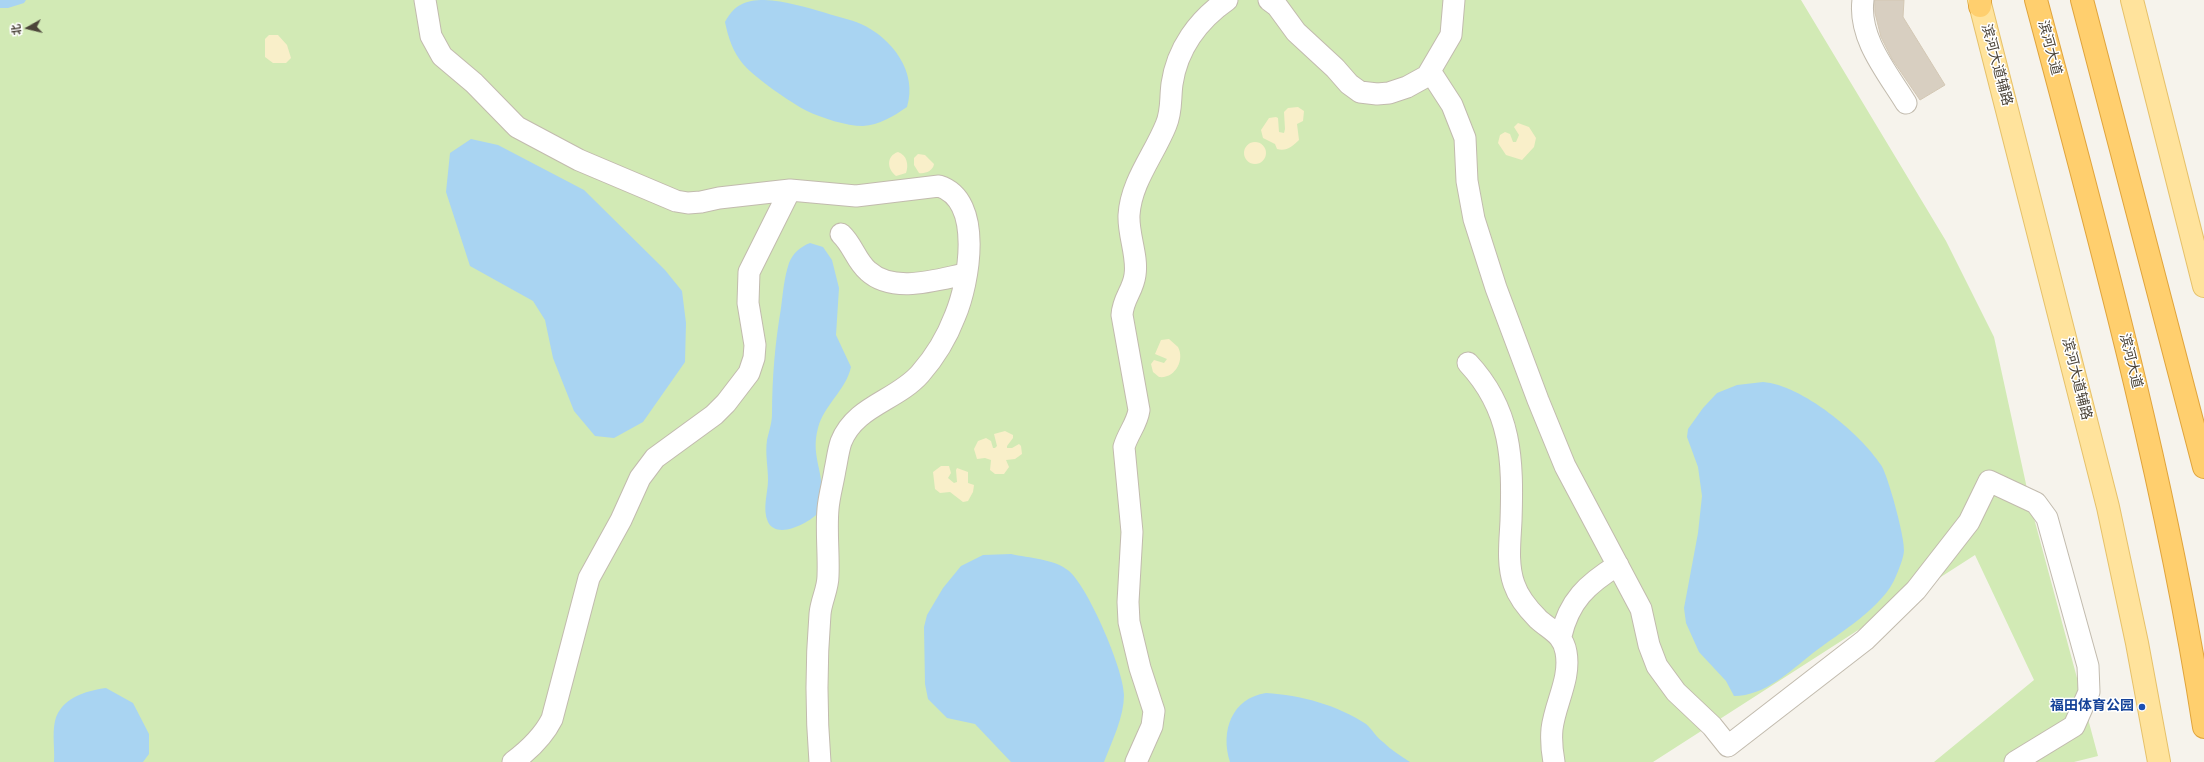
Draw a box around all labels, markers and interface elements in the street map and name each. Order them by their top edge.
north arrow [8,8,48,48]
street label: 滨河大道 [2034,19,2064,77]
street label: 滨河大道辅路 [1977,22,2015,108]
text: 北 [7,23,25,36]
street label: 滨河大道 [2115,332,2145,390]
street label: 滨河大道辅路 [2058,336,2094,422]
place label: 福田体育公园 [2050,699,2134,715]
marker: 福田体育公园 [2137,702,2147,712]

